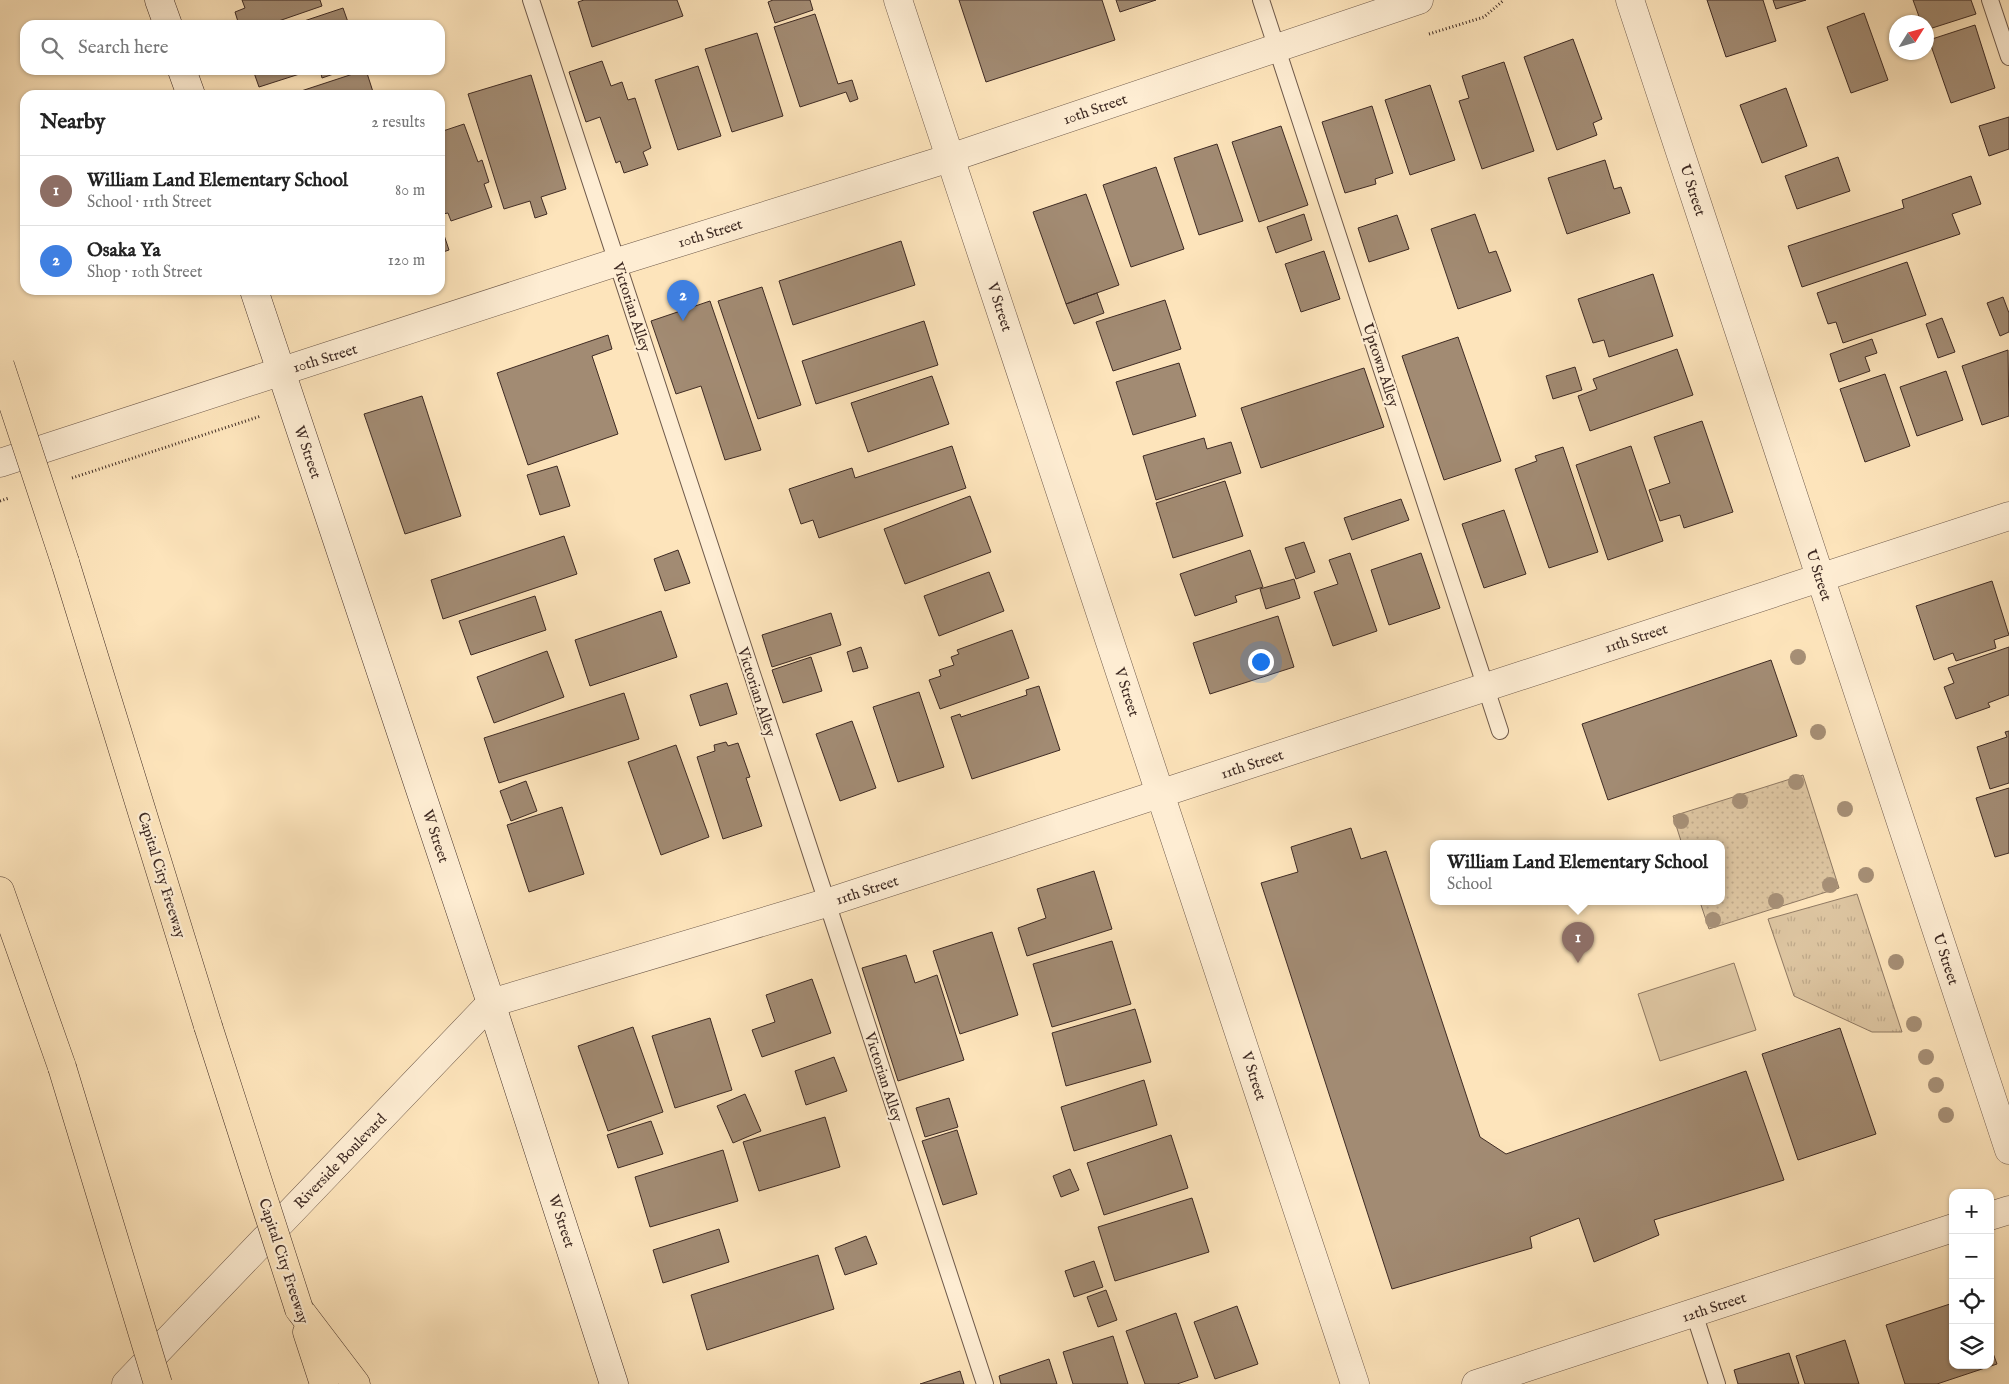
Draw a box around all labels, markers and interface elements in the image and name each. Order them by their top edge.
north arrow [1889,15,1934,60]
search box [20,20,445,75]
icon: search [38,34,66,62]
text: Search here [78,36,169,60]
street label: 10th Street [1061,90,1130,129]
text: Nearby [40,109,105,136]
text: 2 results [371,113,425,133]
street label: U Street [1675,162,1710,218]
text: William Land Elementary School [87,169,348,193]
text: 1 [53,181,59,201]
text: 80 m [395,181,425,201]
text: School · 11th Street [87,193,212,213]
street label: 10th Street [676,215,745,252]
text: Osaka Ya [87,239,161,263]
text: 2 [52,251,60,271]
text: 120 m [388,251,425,271]
street label: Victorian Alley [608,259,655,355]
text: Shop · 10th Street [87,263,202,283]
street label: V Street [982,279,1016,334]
pin: 2 [667,280,699,321]
street label: Uptown Alley [1358,321,1403,410]
street label: 10th Street [291,340,360,377]
street label: W Street [290,423,325,481]
street label: U Street [1801,547,1836,603]
street label: 11th Street [1602,619,1670,658]
street label: Victorian Alley [733,644,780,740]
your location [1248,649,1274,675]
street label: V Street [1109,664,1143,719]
street label: 11th Street [1218,745,1286,784]
street label: W Street [418,807,453,865]
street label: Capital City Freeway [133,810,190,941]
popup [1430,840,1725,905]
text: William Land Elementary School [1447,851,1708,875]
street label: 11th Street [833,871,901,910]
text: School [1447,875,1492,895]
pin: 1 [1562,922,1594,963]
street label: U Street [1928,931,1963,987]
street label: Victorian Alley [860,1029,907,1125]
street label: V Street [1236,1048,1270,1103]
street label: Riverside Boulevard [290,1109,391,1213]
map controls [1949,1189,1994,1369]
button: + [1949,1189,1994,1234]
street label: W Street [544,1192,579,1250]
street label: Capital City Freeway [254,1196,313,1327]
button: − [1949,1234,1994,1279]
button: locate [1949,1279,1994,1324]
street label: 12th Street [1680,1288,1749,1327]
button: layers [1949,1324,1994,1369]

